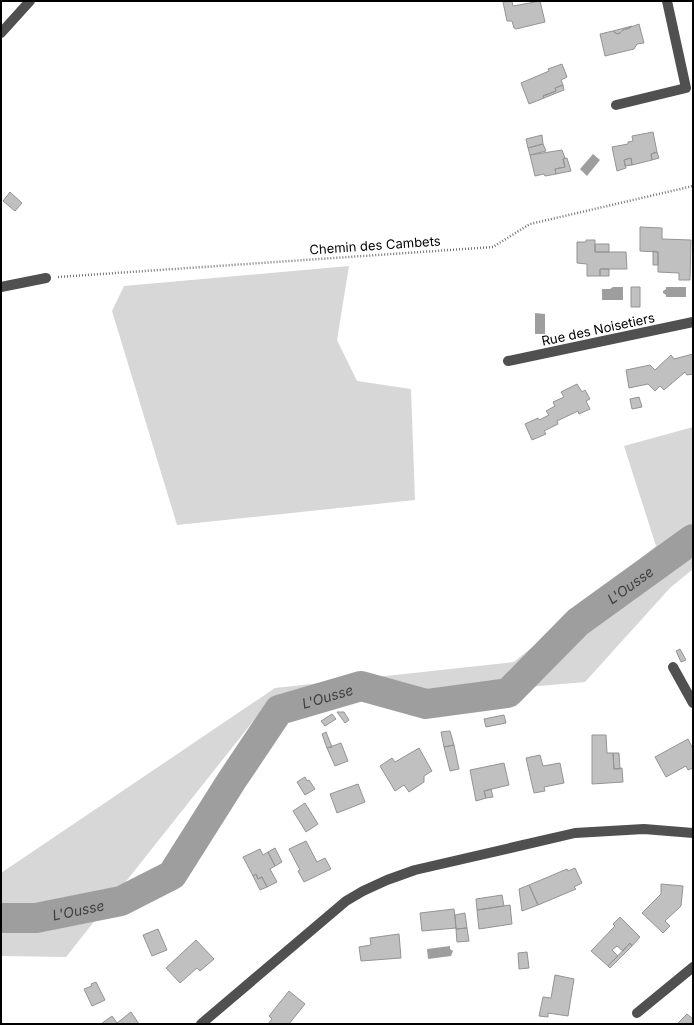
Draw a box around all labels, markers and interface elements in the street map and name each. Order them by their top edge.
street label: Chemin des Cambets [309,232,441,258]
street label: Rue des Noisetiers [540,309,656,349]
water label: L'Ousse [604,562,656,607]
water label: L'Ousse [300,680,355,711]
water label: L'Ousse [51,896,106,923]

